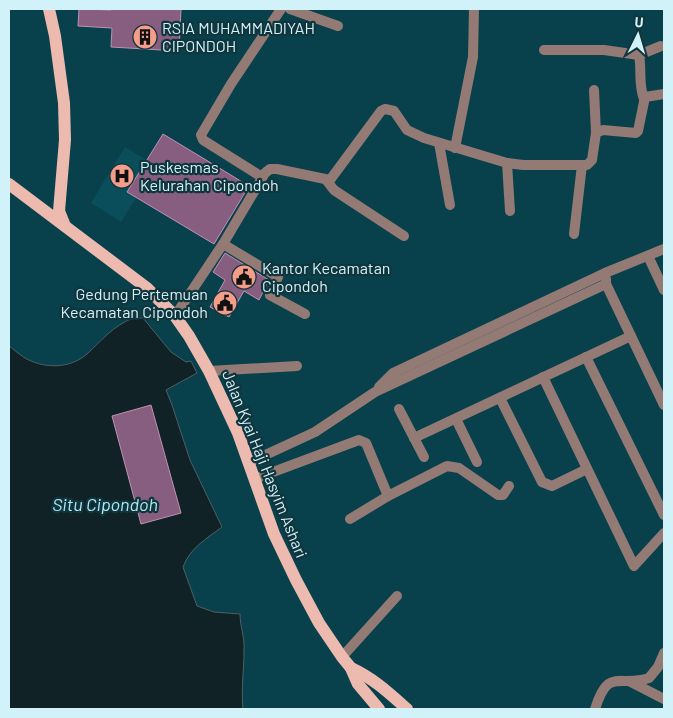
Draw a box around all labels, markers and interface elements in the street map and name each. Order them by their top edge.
north arrow [613,10,663,60]
text: U [634,13,644,30]
place label: RSIA MUHAMMADIYAH CIPONDOH [162,18,315,55]
building icon: RSIA MUHAMMADIYAH CIPONDOH [132,24,158,50]
place label: Puskesmas Kelurahan Cipondoh [140,157,279,194]
hospital icon: Puskesmas Kelurahan Cipondoh [109,163,135,189]
place label: Kantor Kecamatan Cipondoh [262,258,390,295]
public building icon: Kantor Kecamatan Cipondoh [231,264,257,290]
place label: Gedung Pertemuan Kecamatan Cipondoh [60,284,208,321]
public building icon: Gedung Pertemuan Kecamatan Cipondoh [212,290,238,316]
street label: Jalan Kyai Haji Hasyim Ashari [219,367,312,561]
water label: Situ Cipondoh [52,493,158,515]

